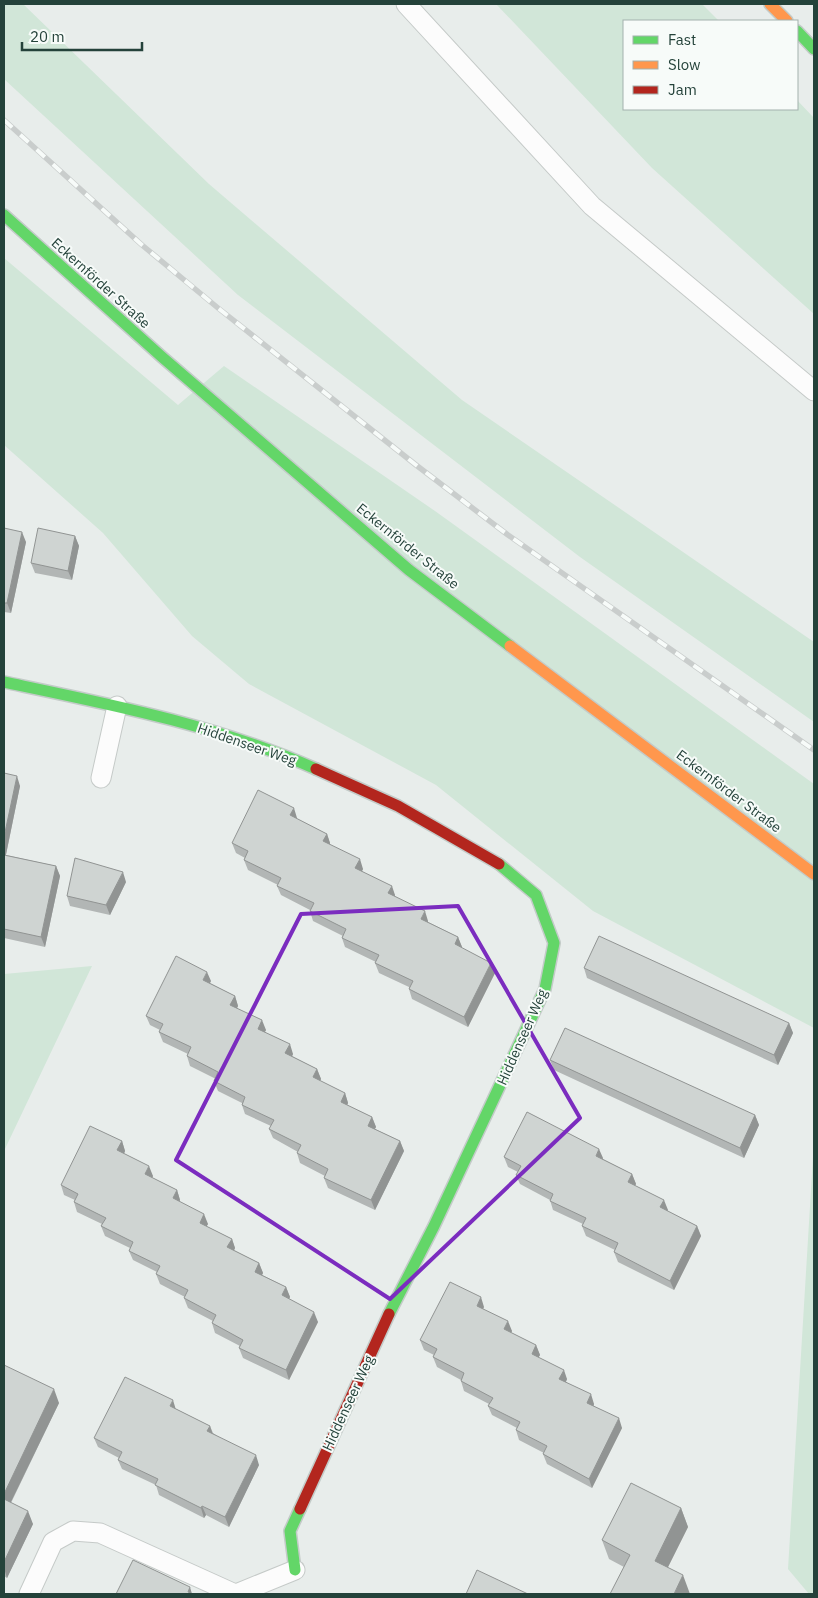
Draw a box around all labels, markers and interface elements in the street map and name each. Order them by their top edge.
scale bar [22,20,142,52]
legend [623,20,798,110]
text: 20 m [30,27,65,46]
text: Fast [668,30,696,49]
text: Slow [668,55,701,74]
text: Jam [668,80,697,99]
street label: Eckernförder Straße [48,234,154,332]
street label: Eckernförder Straße [353,499,463,593]
street label: Hiddenseer Weg [195,719,299,770]
street label: Eckernförder Straße [673,746,785,837]
street label: Hiddenseer Weg [493,986,551,1088]
street label: Hiddenseer Weg [318,1352,378,1454]

